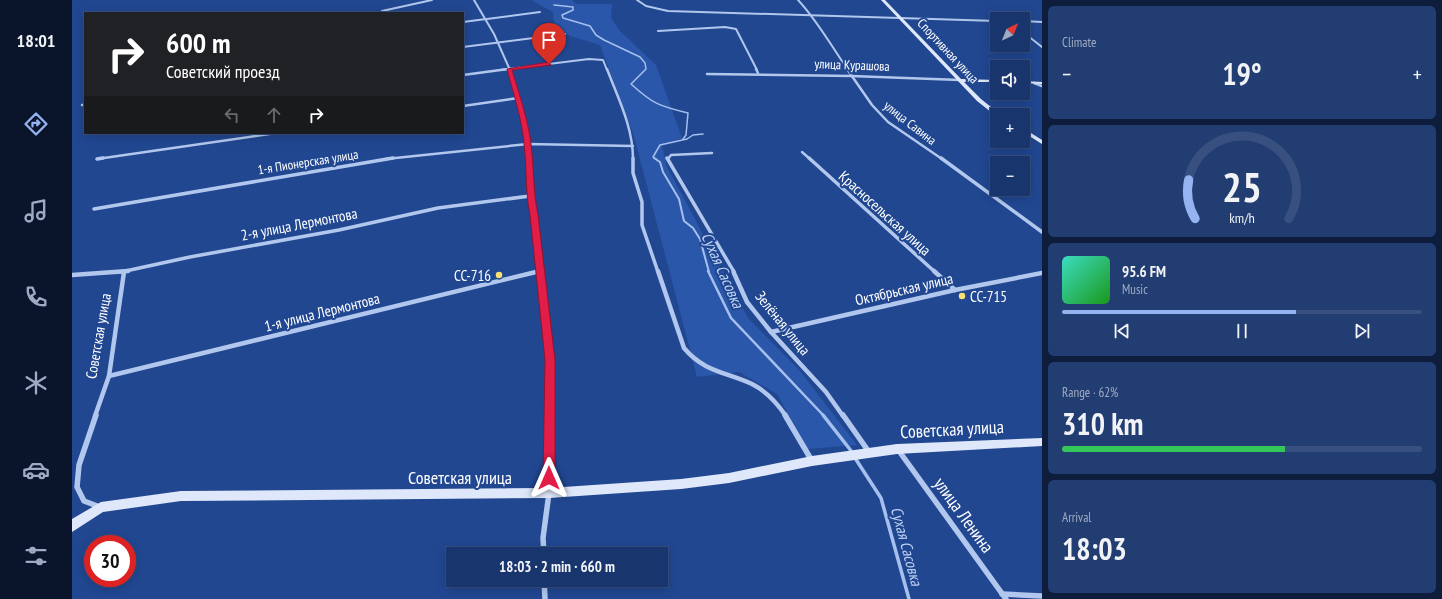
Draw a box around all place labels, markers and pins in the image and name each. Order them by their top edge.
pin [532,23,566,64]
place label: СС-716 [454,266,491,285]
marker: СС-716 [494,270,504,280]
place label: СС-715 [970,287,1007,306]
marker: СС-715 [957,291,967,301]

